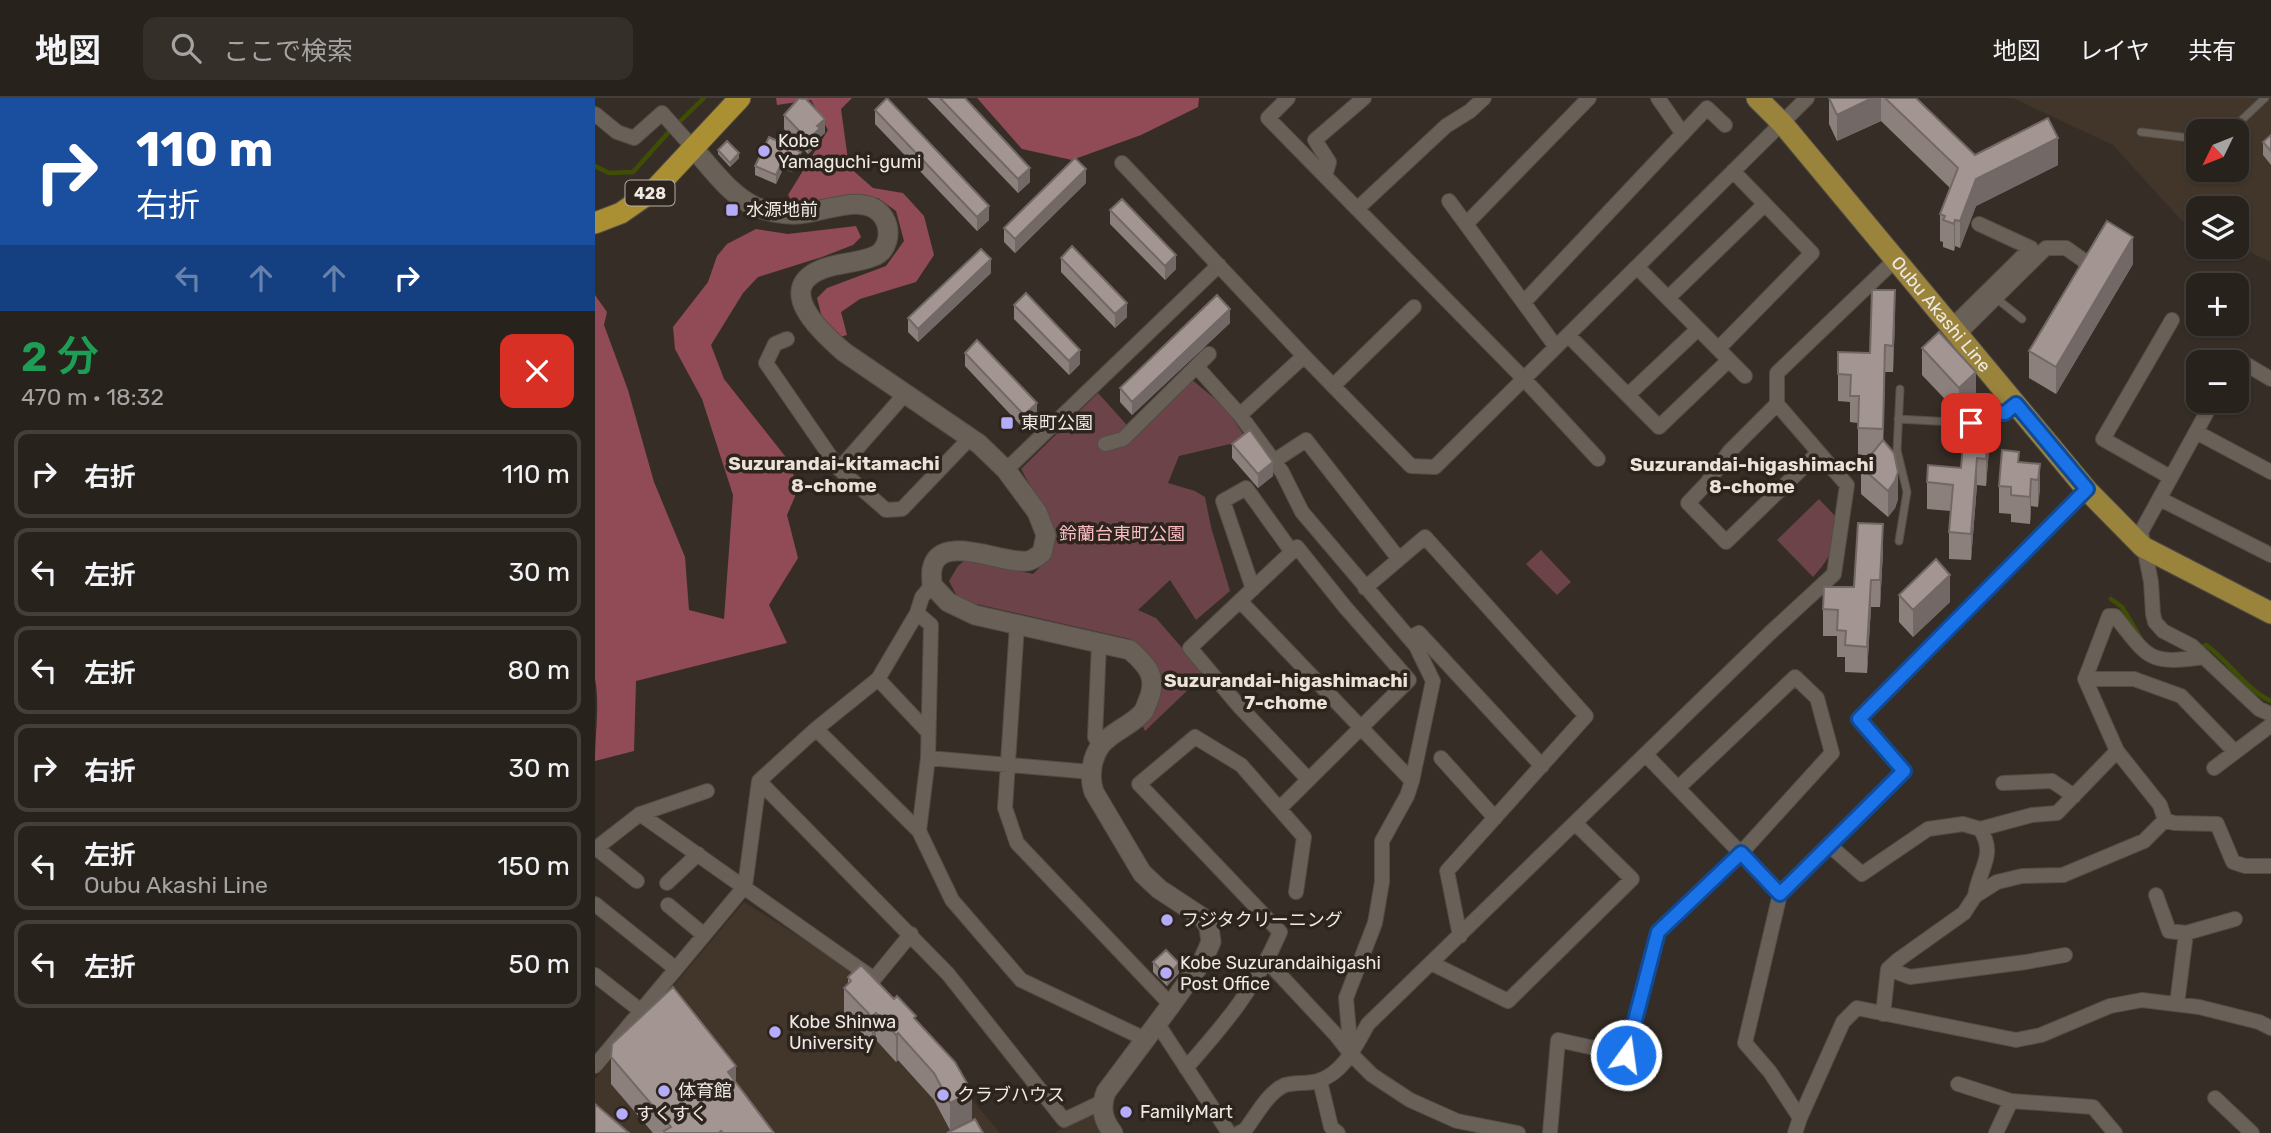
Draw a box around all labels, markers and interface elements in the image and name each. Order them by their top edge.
search box [143,17,633,80]
icon: search [167,29,205,67]
text: 地図 [35,31,101,70]
text: ここで検索 [223,36,353,67]
text: 地図 [1993,37,2041,65]
text: レイヤ [2079,37,2150,65]
text: 共有 [2188,37,2236,65]
north arrow [2186,119,2249,182]
map controls [2186,119,2249,413]
text: 110 m [136,120,273,178]
icon: right [21,126,112,217]
place label: Kobe Yamaguchi-gumi [778,130,921,173]
marker: Kobe Yamaguchi-gumi [756,143,772,159]
road number: 428 [625,180,675,206]
text: 右折 [136,186,200,224]
button: layers [2186,196,2249,259]
place label: 水源地前 [746,199,818,221]
marker: 水源地前 [724,202,740,218]
street label: Oubu Akashi Line [1886,252,1995,377]
icon: left [169,259,207,297]
icon: ahead [242,259,280,297]
icon: ahead [315,259,353,297]
icon: right [388,259,426,297]
button: + [2186,273,2249,336]
text: 2 分 [21,332,99,382]
button: close [500,334,574,408]
button: − [2186,350,2249,413]
text: 470 m · 18:32 [21,383,164,411]
pin [1941,393,2001,453]
icon: arrive [1952,404,1990,442]
place label: 東町公園 [1021,412,1093,434]
marker: 東町公園 [999,415,1015,431]
district label: Suzurandai-kitamachi 8-chome [728,452,940,497]
district label: Suzurandai-higashimachi 8-chome [1630,453,1874,498]
icon: right [25,455,63,493]
text: 110 m [502,459,570,490]
text: 右折 [84,462,136,493]
park label: 鈴蘭台東町公園 [1059,523,1185,545]
icon: left [25,553,63,591]
text: 30 m [508,557,570,588]
text: 左折 [84,560,136,591]
icon: left [25,651,63,689]
text: 80 m [507,655,570,686]
text: 左折 [84,658,136,689]
district label: Suzurandai-higashimachi 7-chome [1164,669,1408,714]
icon: right [25,749,63,787]
text: 30 m [508,753,570,784]
text: 右折 [84,756,136,787]
text: 左折 [84,840,136,871]
icon: left [25,847,63,885]
text: 150 m [497,851,570,882]
text: Oubu Akashi Line [84,871,268,899]
place label: フジタクリーニング [1181,909,1343,931]
marker: フジタクリーニング [1159,912,1175,928]
icon: left [25,945,63,983]
text: 50 m [509,949,570,980]
text: 左折 [84,952,136,983]
place label: Kobe Suzurandaihigashi Post Office [1180,952,1381,995]
marker: Kobe Suzurandaihigashi Post Office [1158,965,1174,981]
place label: Kobe Shinwa University [789,1011,896,1054]
position arrow [1589,1018,1663,1092]
marker: Kobe Shinwa University [767,1024,783,1040]
place label: 体育館 [678,1080,732,1102]
marker: 体育館 [656,1083,672,1099]
place label: クラブハウス [957,1084,1065,1106]
marker: クラブハウス [935,1087,951,1103]
place label: FamilyMart [1140,1101,1233,1123]
place label: すくすく [636,1103,708,1125]
marker: FamilyMart [1118,1104,1134,1120]
marker: すくすく [614,1106,630,1122]

